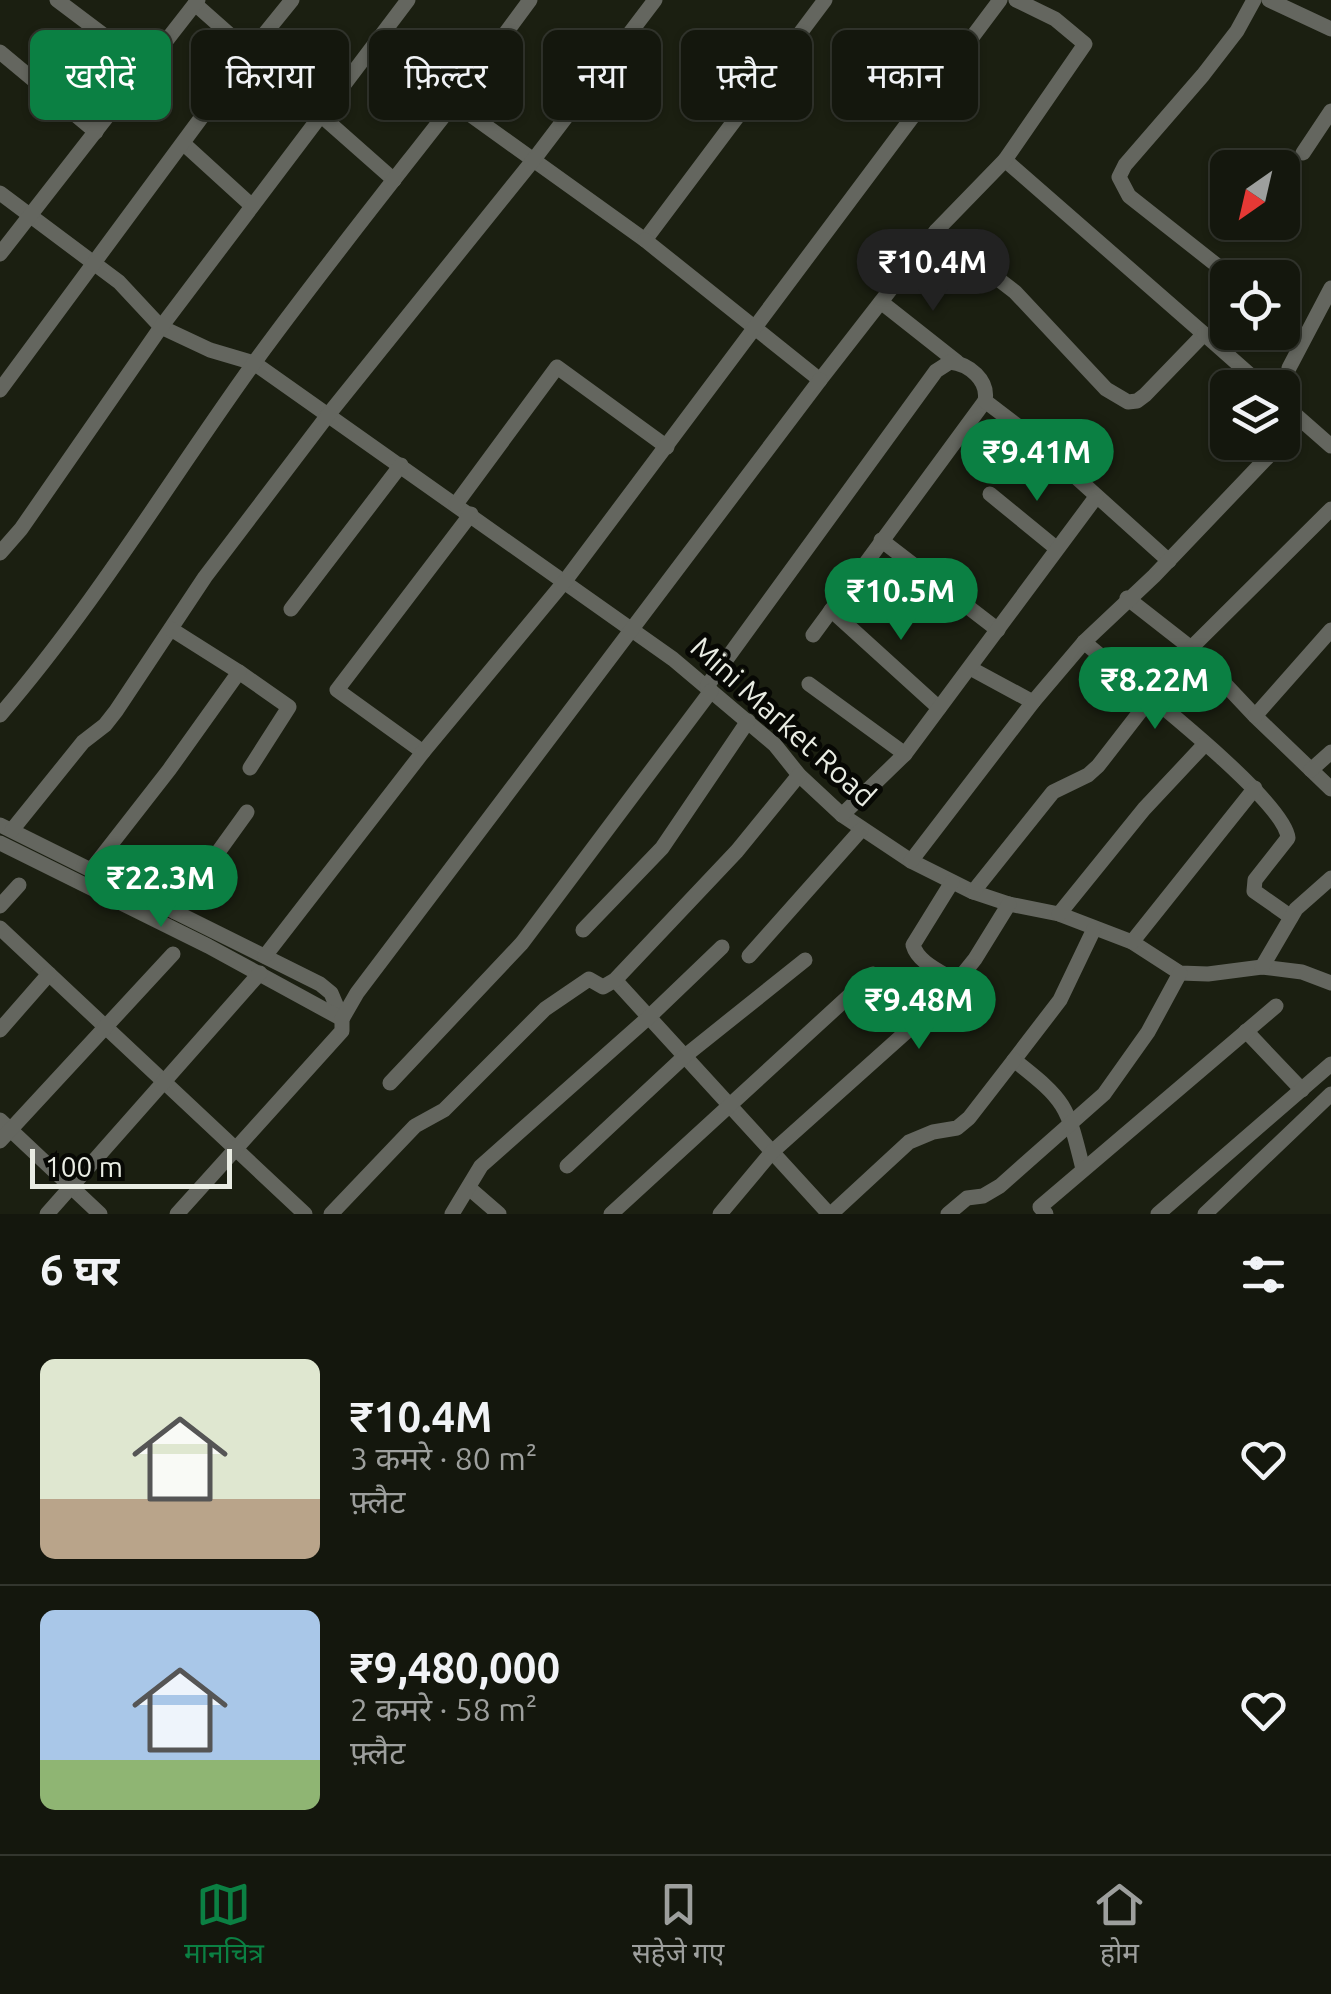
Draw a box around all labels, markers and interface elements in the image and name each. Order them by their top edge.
chip: खरीदें [30,30,171,120]
chip: किराया [191,30,349,120]
chip: फ़िल्टर [369,30,523,120]
chip: नया [543,30,661,120]
chip: फ़्लैट [681,30,812,120]
chip: मकान [832,30,978,120]
north arrow [1210,150,1300,240]
map controls [1210,150,1300,460]
pin: ₹10.4M [852,229,1014,314]
text: ₹10.4M [879,243,987,279]
button: locate [1210,260,1300,350]
button: layers [1210,370,1300,460]
pin: ₹9.41M [956,419,1118,504]
text: ₹9.41M [983,433,1091,469]
pin: ₹10.5M [820,558,982,643]
text: ₹10.5M [847,572,955,608]
street label: Mini Market Road [684,629,883,813]
pin: ₹8.22M [1074,647,1236,732]
text: ₹8.22M [1101,661,1209,697]
pin: ₹22.3M [80,845,242,930]
text: ₹22.3M [107,859,215,895]
pin: ₹9.48M [838,967,1000,1052]
text: ₹9.48M [865,981,973,1017]
scale bar [30,1144,232,1188]
text: 100 m [45,1151,123,1182]
text: 6 घर [40,1246,119,1293]
icon: filters [1236,1247,1291,1302]
text: ₹10.4M [350,1393,492,1440]
icon: home [120,1399,240,1519]
icon: heart [1236,1432,1291,1487]
text: 3 कमरे · 80 m² [350,1440,537,1476]
text: फ़्लैट [350,1483,405,1519]
text: ₹9,480,000 [350,1644,560,1691]
icon: home [120,1650,240,1770]
icon: heart [1236,1683,1291,1738]
text: 2 कमरे · 58 m² [350,1691,537,1727]
text: फ़्लैट [350,1734,405,1770]
tab: मानचित्र [184,1877,264,1974]
tab: सहेजे गए [632,1877,724,1974]
tab: होम [1092,1877,1147,1974]

